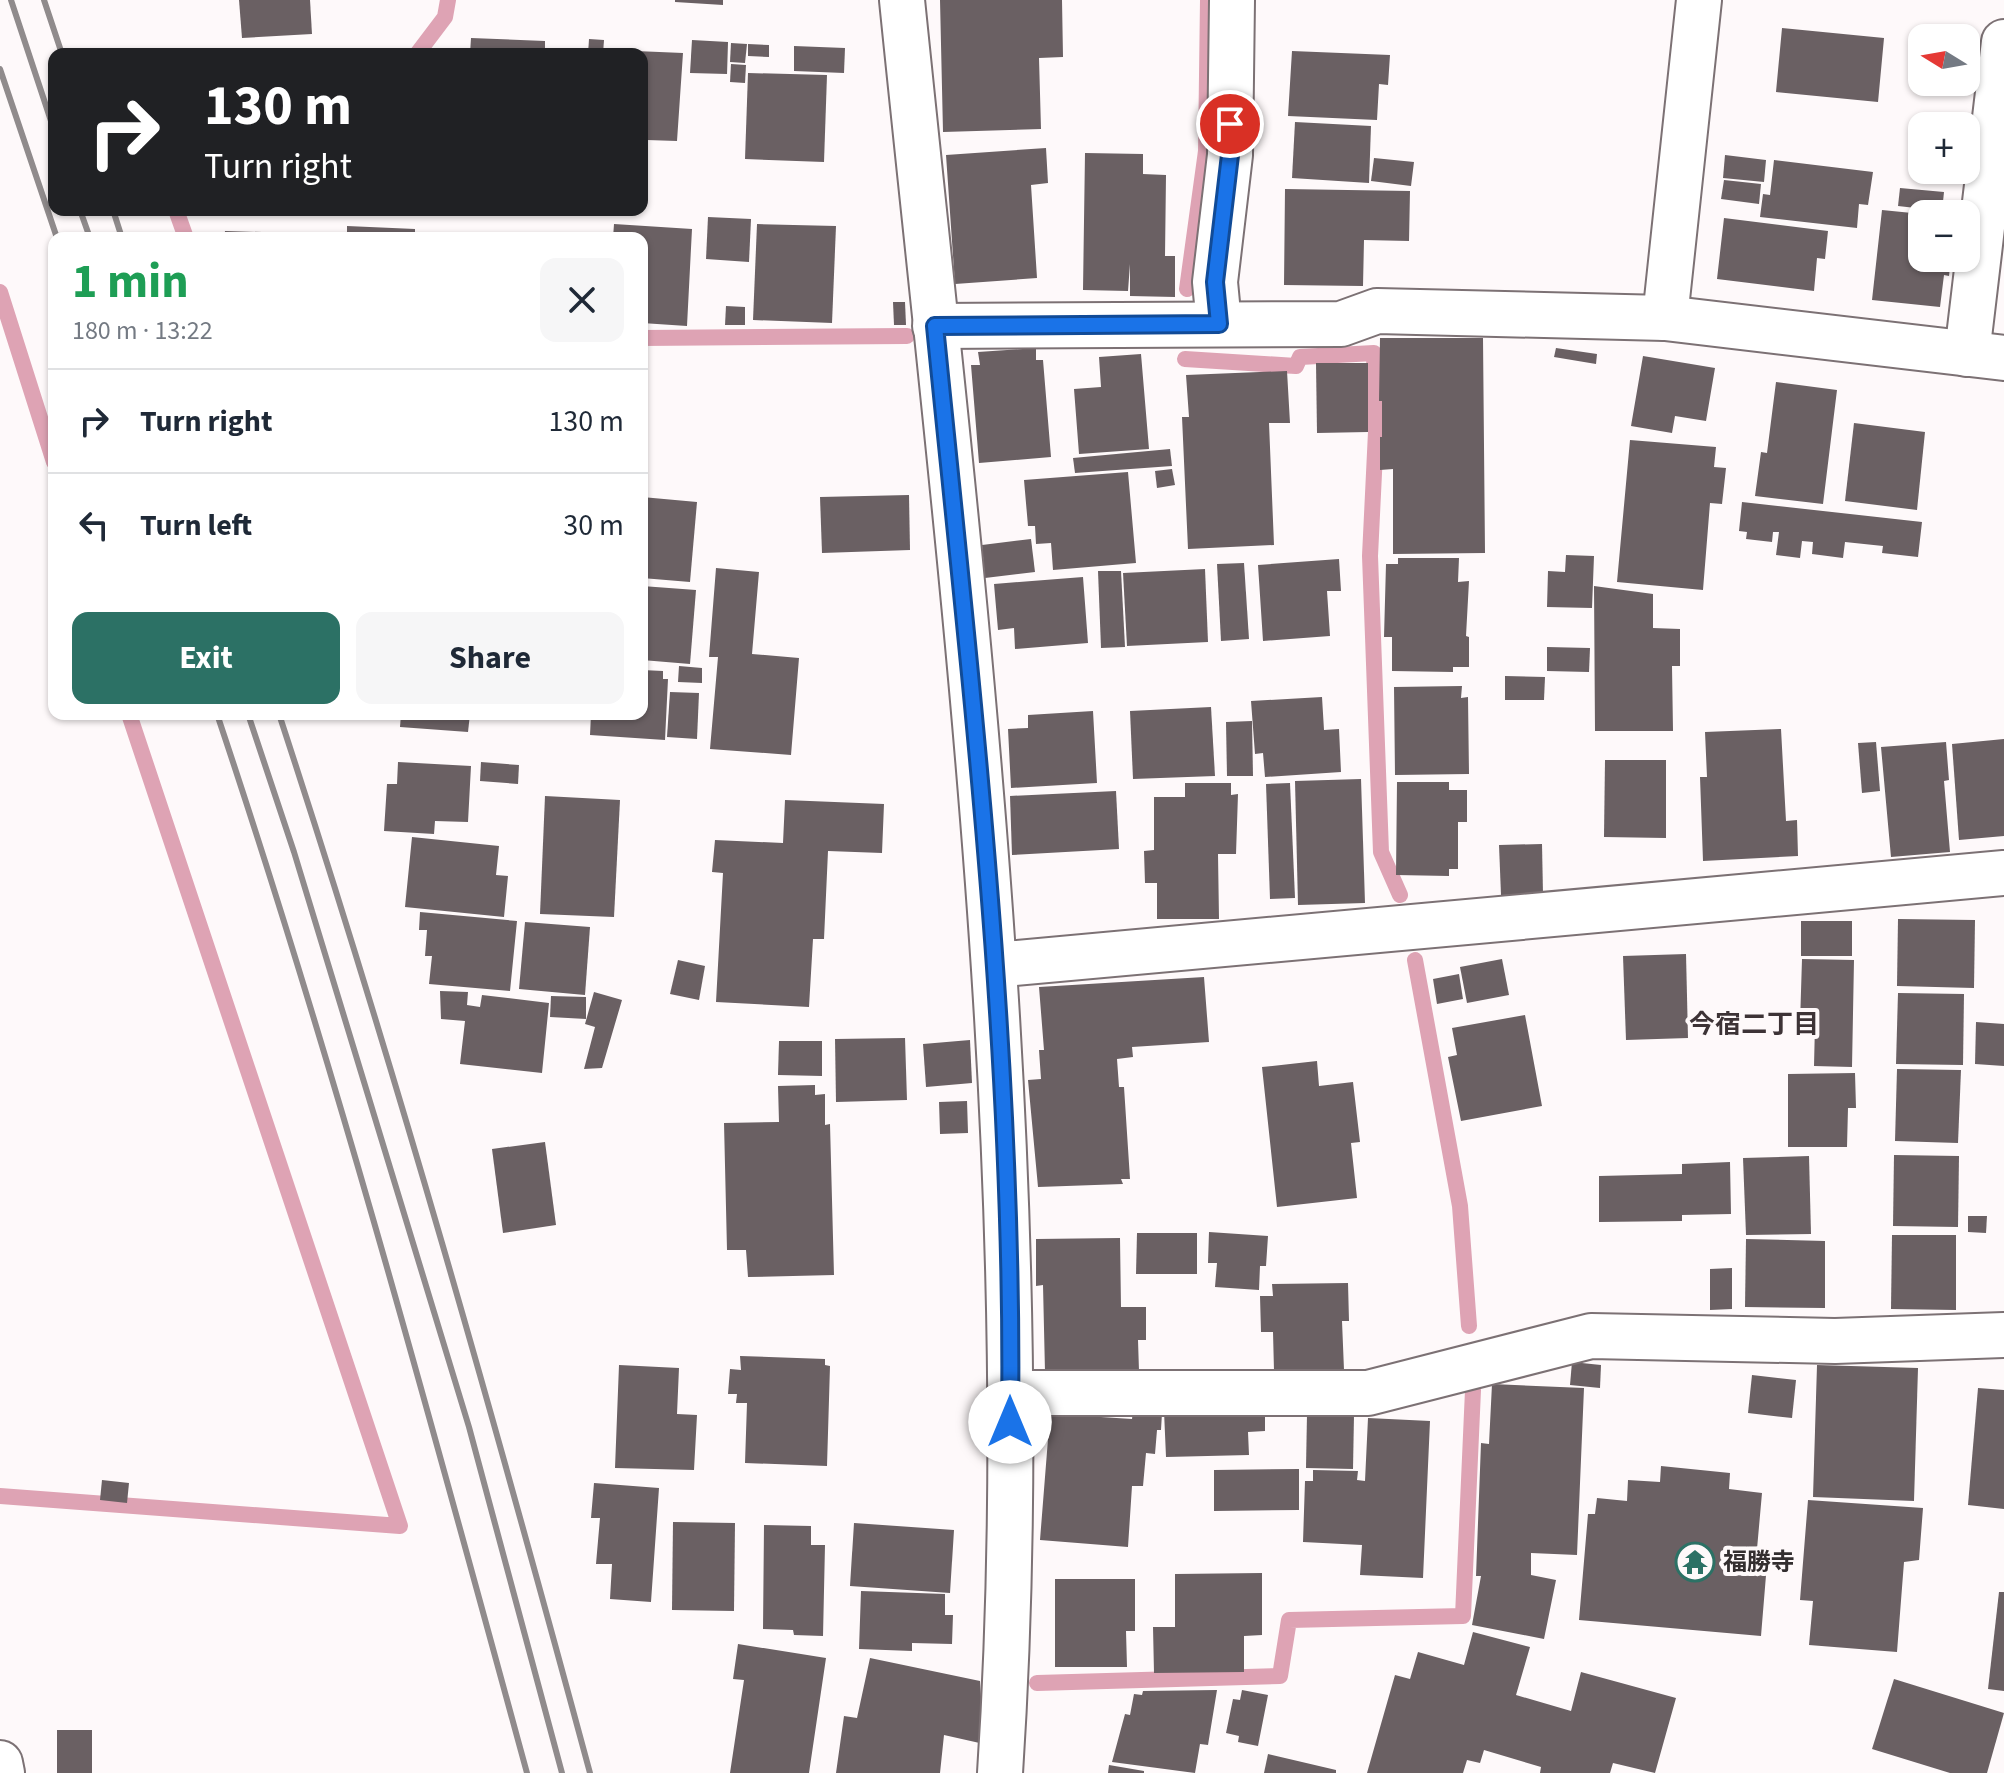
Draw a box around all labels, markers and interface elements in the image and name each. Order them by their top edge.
north arrow [1908,24,1980,96]
map controls [1908,24,1980,272]
text: 130 m [204,67,352,146]
icon: right [72,80,176,184]
pin [1196,90,1264,158]
icon: arrive [1208,102,1252,146]
button: + [1908,112,1980,184]
text: Turn right [204,141,352,192]
button: − [1908,200,1980,272]
text: 1 min [72,248,189,316]
button: close [540,258,624,342]
text: 180 m · 13:22 [72,312,213,349]
icon: right [72,399,116,443]
text: Turn right [140,400,272,443]
text: 130 m [548,400,624,443]
icon: left [72,503,116,547]
text: Turn left [140,504,252,547]
text: 30 m [563,504,624,547]
button: Exit [72,612,340,704]
button: Share [356,612,624,704]
district label: 今宿二丁目 [1689,1006,1819,1043]
position arrow [968,1380,1052,1464]
temple icon: 福勝寺 [1674,1541,1716,1583]
place label: 福勝寺 [1723,1545,1795,1580]

